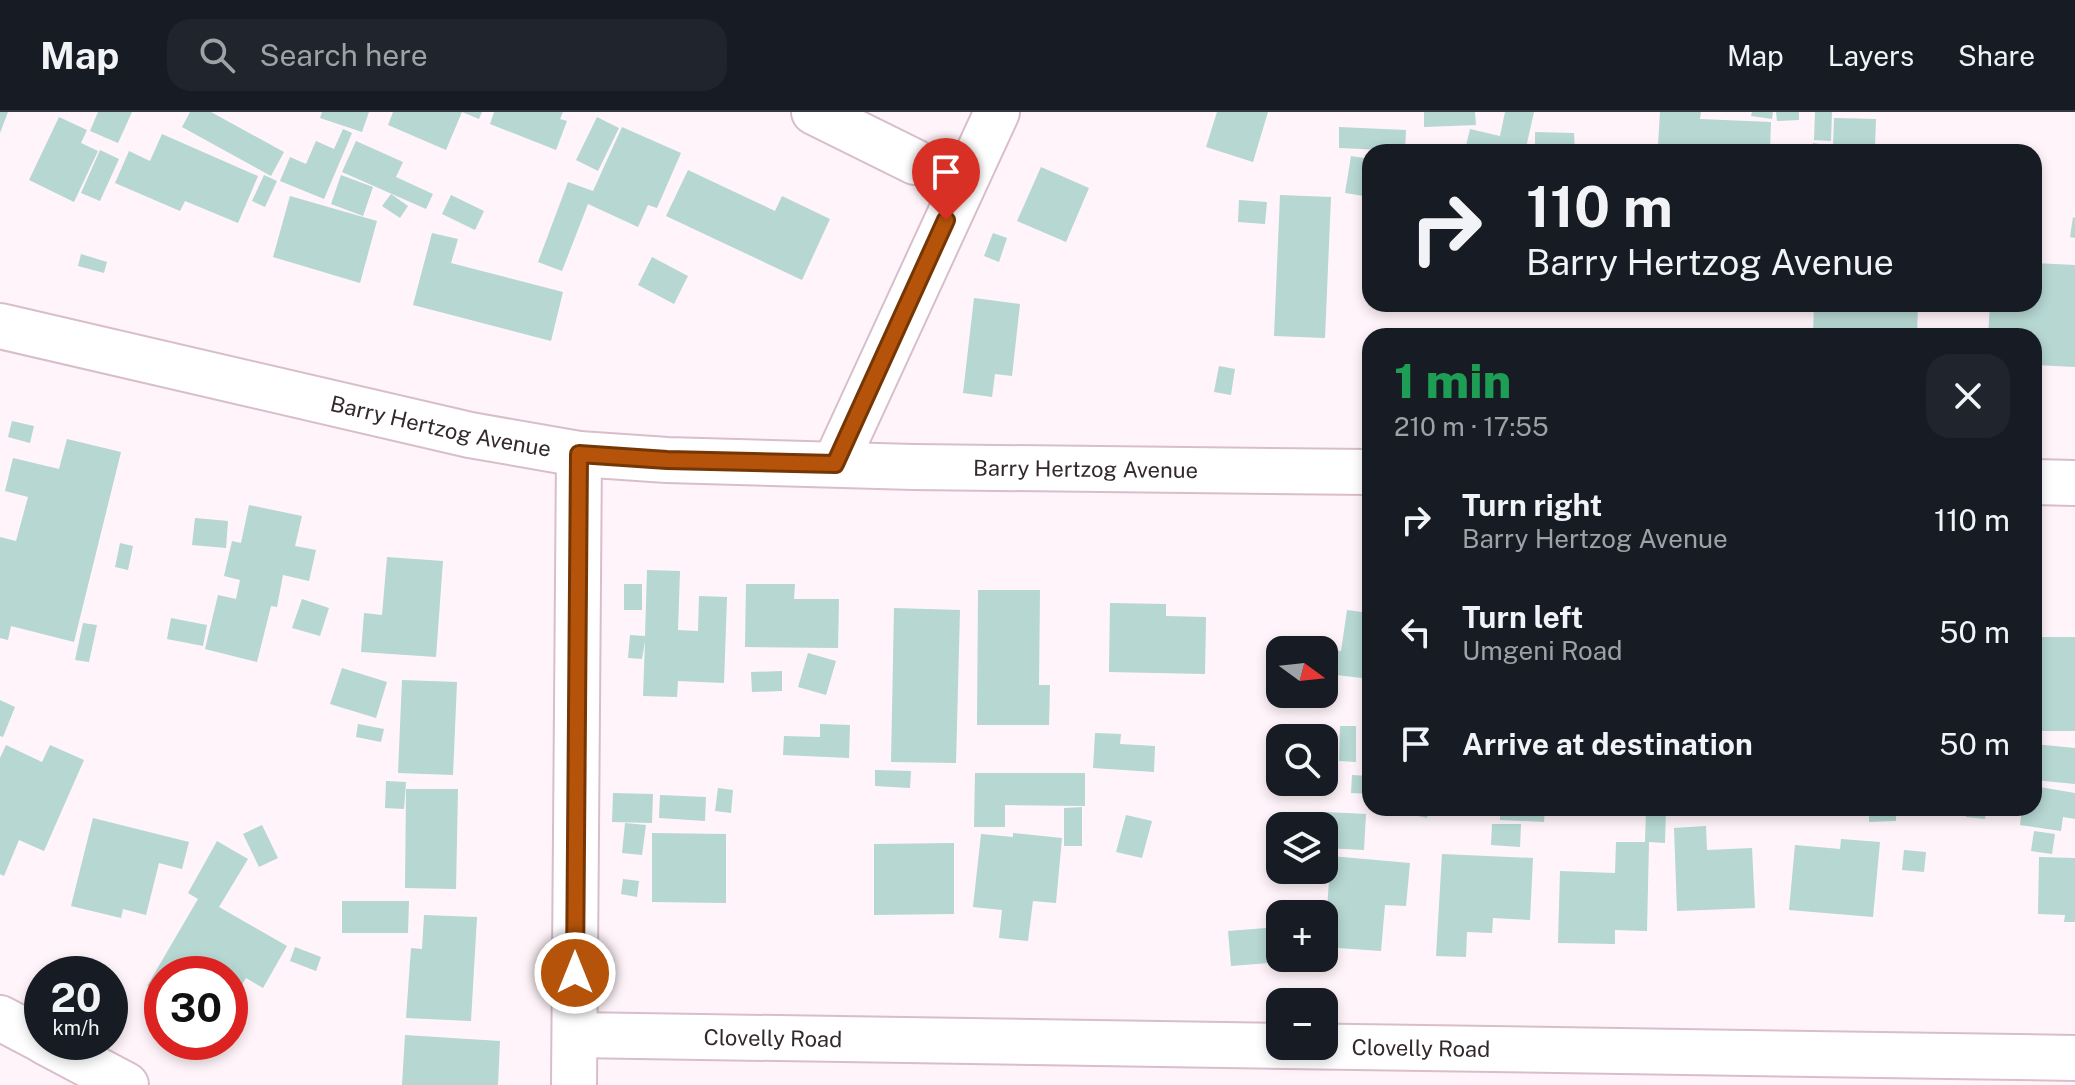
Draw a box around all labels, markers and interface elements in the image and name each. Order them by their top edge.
search box [167,19,727,91]
text: Map [40,33,119,78]
icon: search [195,33,239,77]
text: Search here [259,37,428,73]
text: Map [1727,39,1784,72]
text: Layers [1828,39,1914,72]
text: Share [1958,39,2035,72]
pin [912,138,980,220]
icon: arrive [924,150,968,194]
text: 110 m [1526,174,1673,240]
icon: right [1394,176,1498,280]
text: Barry Hertzog Avenue [1526,241,1894,283]
text: 1 min [1394,352,1511,409]
button: close [1926,354,2010,438]
street label: Barry Hertzog Avenue [328,390,553,462]
text: 210 m · 17:55 [1394,411,1549,442]
street label: Barry Hertzog Avenue [973,455,1198,483]
text: Turn right [1462,487,1602,523]
icon: right [1394,498,1438,542]
text: 110 m [1934,502,2010,538]
text: Barry Hertzog Avenue [1462,523,1728,554]
text: Turn left [1462,599,1583,635]
icon: left [1394,610,1438,654]
text: 50 m [1939,614,2010,650]
text: Umgeni Road [1462,635,1623,666]
north arrow [1266,636,1338,708]
map controls [1266,636,1338,1060]
icon: arrive [1394,722,1438,766]
button: search [1266,724,1338,796]
text: Arrive at destination [1462,726,1753,762]
text: 50 m [1939,726,2010,762]
button: layers [1266,812,1338,884]
button: + [1266,900,1338,972]
position arrow [533,931,617,1015]
speed limit sign: 30 [144,956,248,1060]
text: 20 [50,974,102,1021]
button: − [1266,988,1338,1060]
text: km/h [52,1016,100,1040]
street label: Clovelly Road [703,1024,842,1052]
street label: Clovelly Road [1351,1034,1490,1062]

